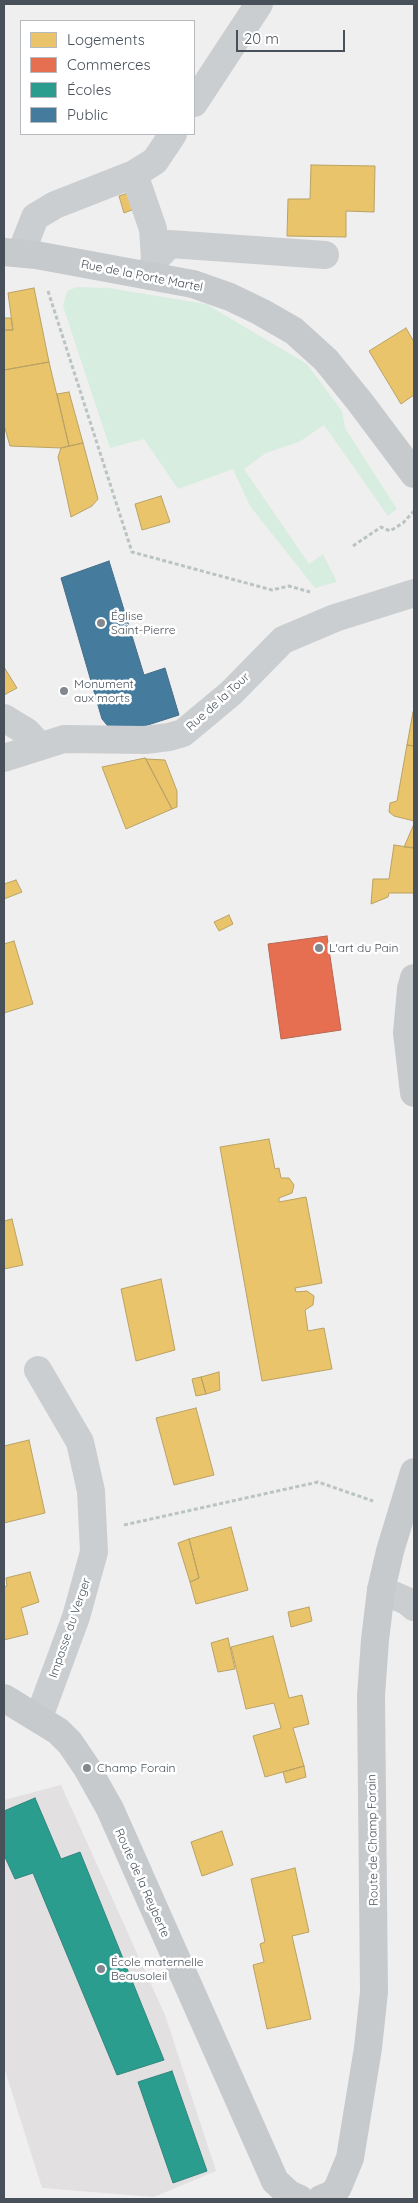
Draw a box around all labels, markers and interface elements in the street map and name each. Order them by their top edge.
legend [20,20,195,135]
scale bar [238,20,347,52]
text: 20 m [244,29,279,48]
text: Logements [67,30,145,49]
text: Commerces [67,55,150,74]
text: Écoles [67,80,111,99]
text: Public [67,105,108,124]
street label: Rue de la Porte Martel [80,257,204,295]
place label: Église Saint-Pierre [111,609,176,637]
marker: Église Saint-Pierre [95,617,107,629]
street label: Rue de la Tour [183,670,253,734]
place label: Monument aux morts [74,677,134,705]
marker: Monument aux morts [58,685,70,697]
place label: L'art du Pain [329,941,398,955]
marker: L'art du Pain [313,942,325,954]
street label: Impasse du Verger [46,1576,94,1680]
place label: Champ Forain [97,1761,176,1775]
marker: Champ Forain [81,1762,93,1774]
street label: Route de Champ Forain [365,1774,381,1906]
street label: Route de la Reyberte [111,1826,173,1940]
place label: École maternelle Beausoleil [111,1955,203,1983]
marker: École maternelle Beausoleil [95,1963,107,1975]

